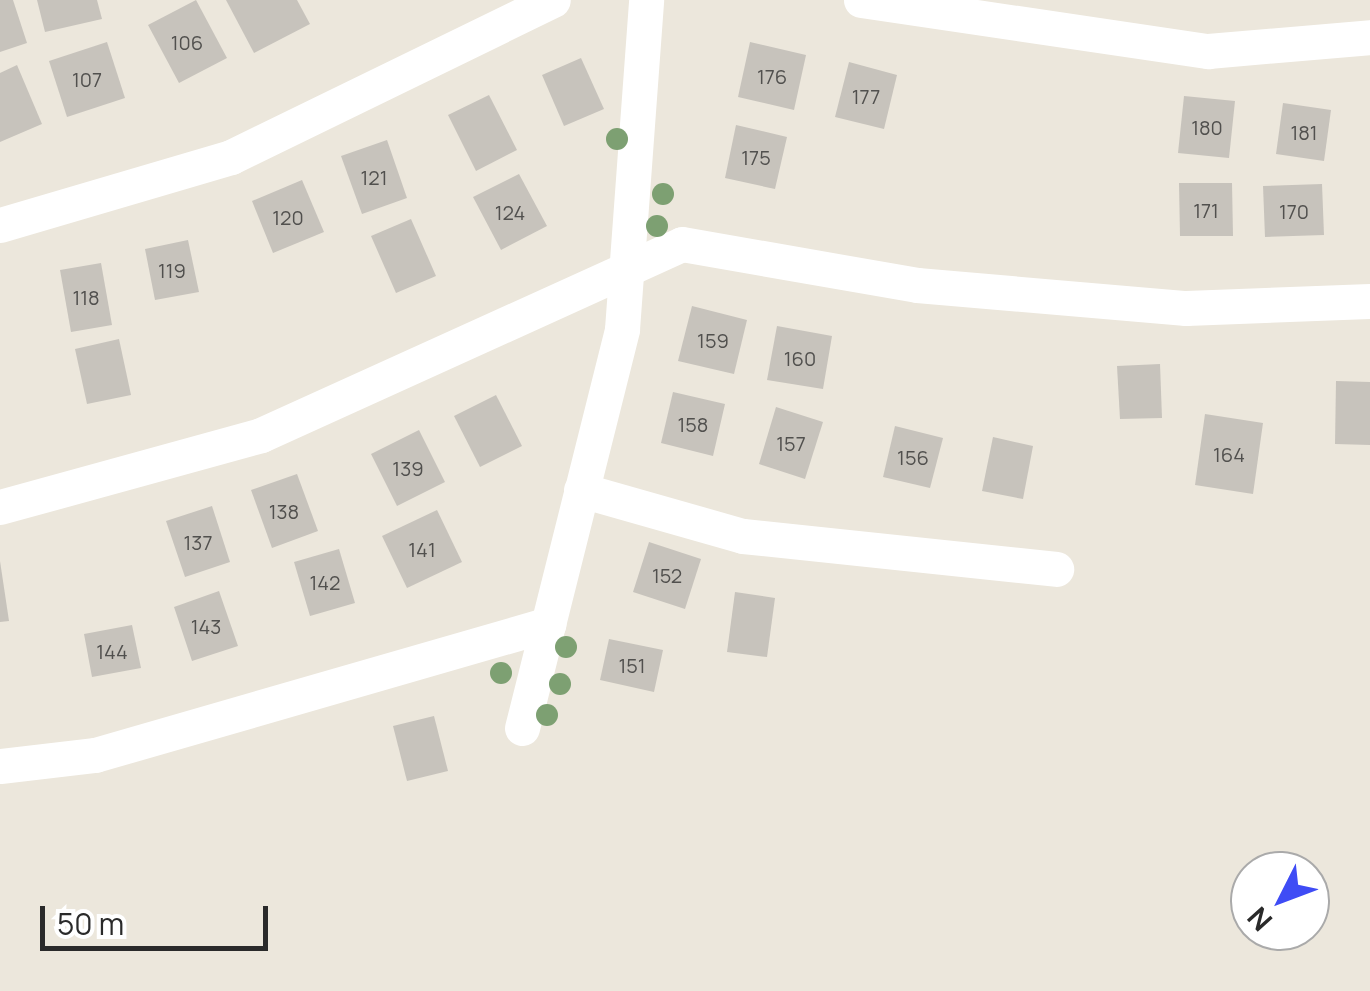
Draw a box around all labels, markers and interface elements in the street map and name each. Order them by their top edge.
house number: 106 [171,30,203,54]
house number: 176 [757,64,787,88]
house number: 107 [72,67,102,91]
house number: 177 [852,84,880,108]
house number: 180 [1191,115,1223,139]
house number: 181 [1290,120,1318,144]
house number: 175 [741,145,771,169]
house number: 121 [361,165,387,189]
house number: 171 [1193,198,1219,222]
house number: 170 [1279,199,1309,223]
house number: 124 [495,200,525,224]
house number: 120 [272,205,304,229]
house number: 119 [158,258,186,282]
house number: 118 [72,285,100,309]
house number: 159 [697,328,729,352]
house number: 160 [784,346,816,370]
house number: 158 [678,412,708,436]
house number: 157 [776,431,806,455]
house number: 164 [1213,442,1245,466]
house number: 156 [897,445,929,469]
house number: 139 [392,456,424,480]
house number: 138 [269,499,299,523]
house number: 137 [184,530,212,554]
house number: 141 [408,537,436,561]
house number: 152 [652,563,682,587]
house number: 142 [310,570,340,594]
house number: 143 [191,614,221,638]
house number: 144 [96,639,128,663]
house number: 151 [618,653,646,677]
north arrow [1230,851,1330,951]
scale bar [45,886,272,948]
text: N [1238,900,1280,940]
text: 50 m [57,903,124,944]

